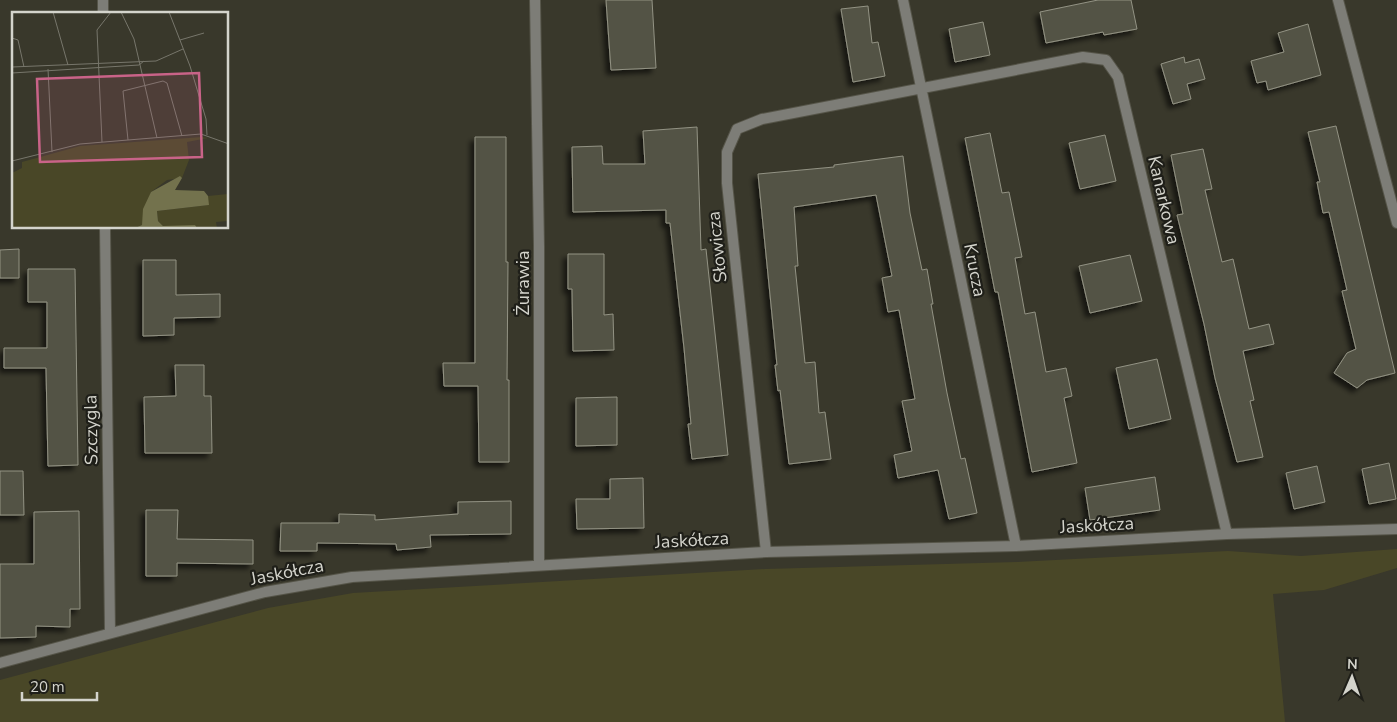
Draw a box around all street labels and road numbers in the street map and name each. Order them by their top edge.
street label: Kanarkowa [1142,153,1186,247]
street label: Słowicza [701,210,733,284]
street label: Krucza [958,241,992,299]
street label: Żurawia [511,250,535,316]
street label: Szczygla [78,395,104,465]
street label: Jaskółcza [1058,511,1135,539]
street label: Jaskółcza [653,526,730,554]
street label: Jaskółcza [247,553,326,591]

